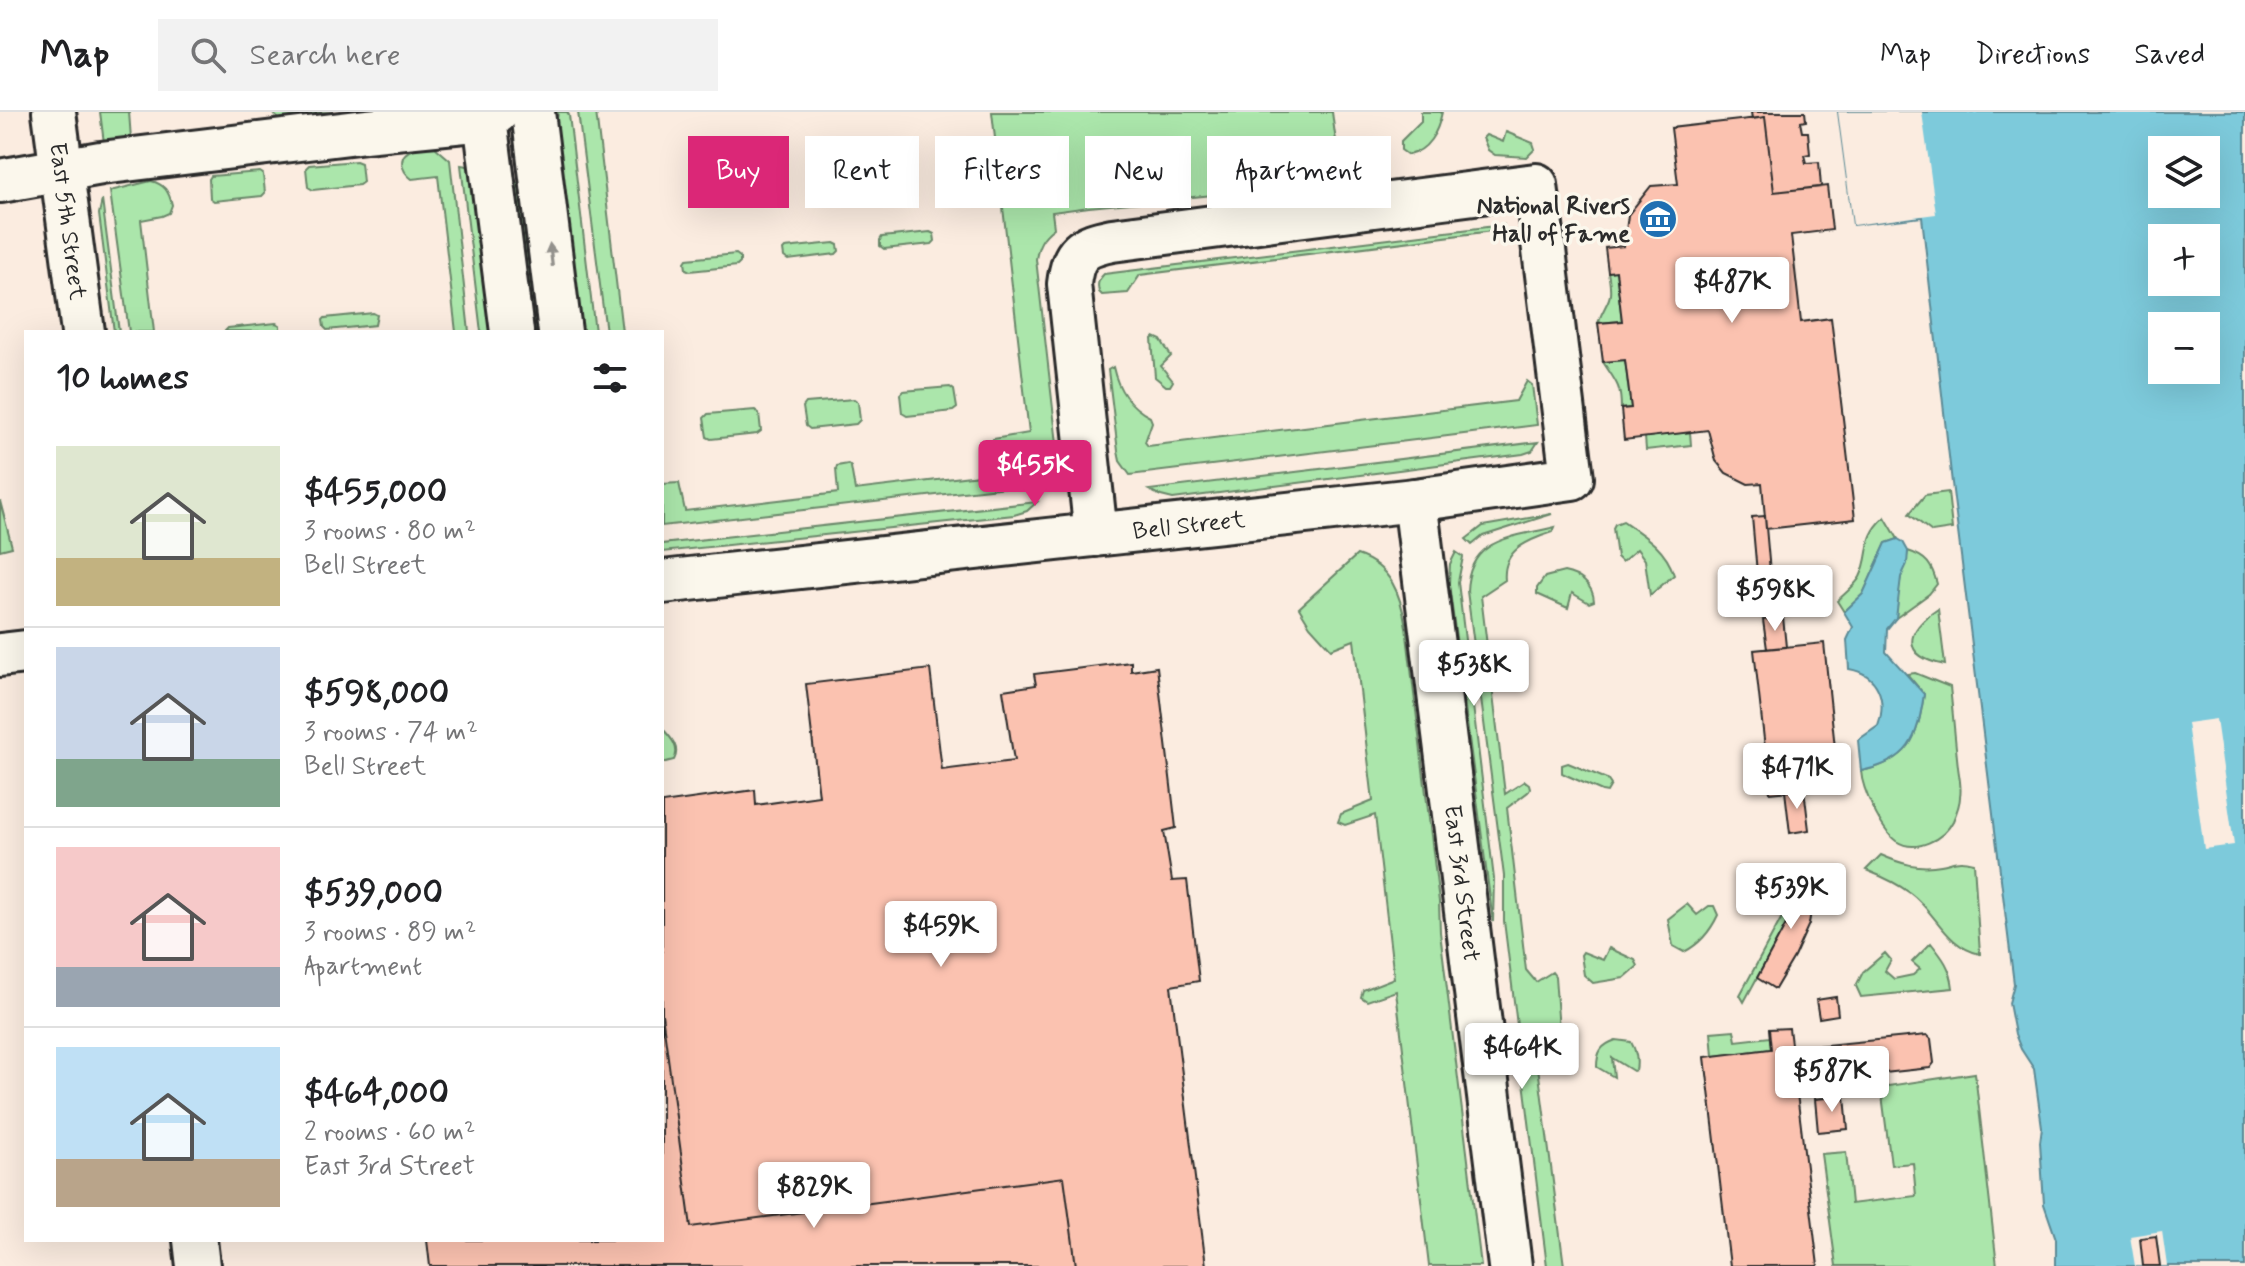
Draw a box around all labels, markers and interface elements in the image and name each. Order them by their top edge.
search box [158,19,718,91]
text: Map [40,31,110,80]
icon: search [186,33,230,77]
text: Search here [250,36,401,75]
text: Map [1880,37,1931,74]
text: Directions [1975,37,2090,74]
text: Saved [2134,37,2205,74]
chip: Buy [688,136,789,208]
chip: Rent [805,136,919,208]
chip: Filters [935,136,1069,208]
chip: New [1085,136,1191,208]
chip: Apartment [1207,136,1391,208]
map controls [2148,136,2220,384]
button: layers [2148,136,2220,208]
street label: East 5th Street [41,141,93,302]
place label: National Rivers Hall of Fame [1477,191,1631,250]
museum icon: National Rivers Hall of Fame [1637,198,1679,240]
button: + [2148,224,2220,296]
one-way arrow [544,242,557,267]
pin: $487K [1676,257,1788,325]
text: $487K [1693,266,1771,300]
button: − [2148,312,2220,384]
text: 10 homes [56,356,189,401]
icon: filters [588,356,632,400]
pin: $455K [979,440,1091,508]
text: $455K [996,449,1074,483]
text: $455,000 [304,470,447,515]
icon: home [120,478,216,574]
street label: Bell Street [1131,505,1247,548]
text: 3 rooms · 80 m² [304,515,476,549]
text: Bell Street [304,549,426,583]
pin: $598K [1719,565,1831,633]
text: $598K [1736,574,1814,608]
pin: $538K [1418,640,1530,708]
text: $538K [1437,649,1511,683]
text: $598,000 [304,671,449,716]
icon: home [120,679,216,775]
text: 3 rooms · 74 m² [304,716,478,750]
pin: $471K [1741,743,1853,811]
text: Bell Street [304,750,426,784]
text: $471K [1761,752,1833,786]
street label: East 3rd Street [1436,803,1486,964]
pin: $539K [1735,863,1847,931]
text: $539,000 [304,871,443,916]
text: $539K [1754,872,1828,906]
icon: home [120,879,216,975]
pin: $459K [885,901,997,969]
text: $459K [903,910,979,944]
text: 3 rooms · 89 m² [304,916,476,950]
text: Apartment [304,950,422,984]
pin: $464K [1466,1023,1578,1091]
text: $464K [1483,1032,1561,1066]
pin: $587K [1776,1046,1888,1114]
text: $587K [1793,1055,1871,1089]
text: $464,000 [304,1071,449,1116]
icon: home [120,1079,216,1175]
text: 2 rooms · 60 m² [304,1116,475,1150]
text: East 3rd Street [304,1150,475,1184]
pin: $829K [758,1162,870,1230]
text: $829K [776,1171,852,1205]

